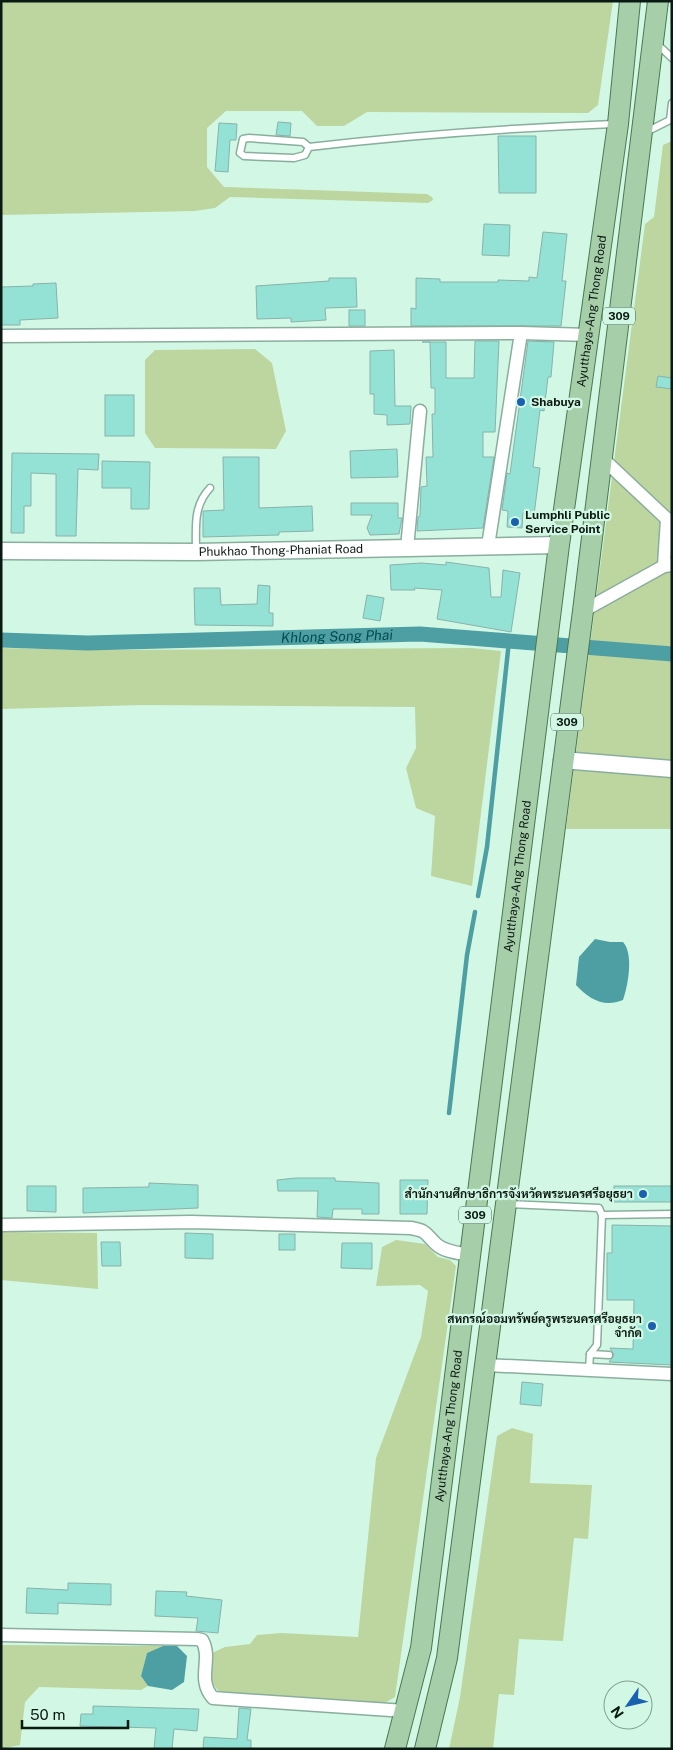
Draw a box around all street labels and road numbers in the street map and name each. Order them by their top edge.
street label: Ayutthaya-Ang Thong Road [574,234,609,388]
road number: 309 [603,308,635,324]
street label: Phukhao Thong-Phaniat Road [199,542,363,559]
road number: 309 [551,714,583,730]
street label: Ayutthaya-Ang Thong Road [501,800,534,953]
road number: 309 [459,1206,491,1224]
street label: Ayutthaya-Ang Thong Road [432,1349,465,1503]

